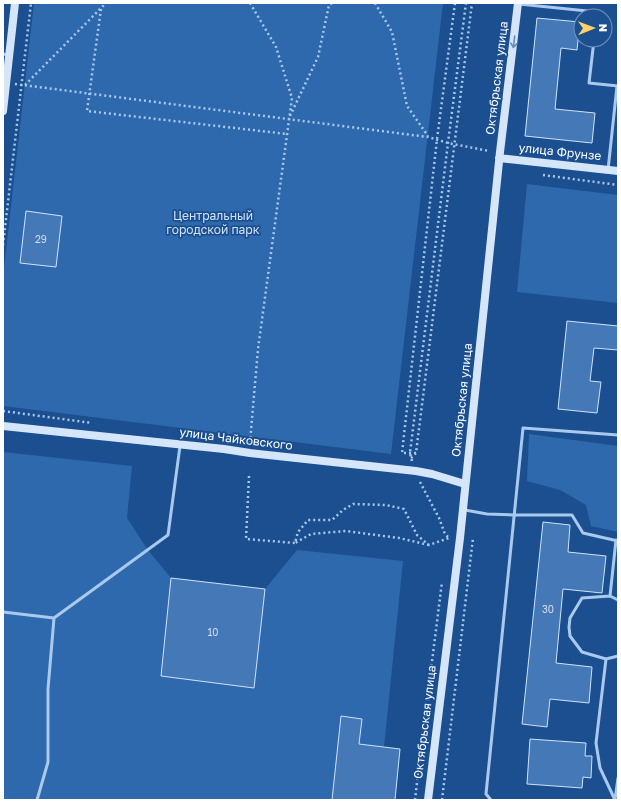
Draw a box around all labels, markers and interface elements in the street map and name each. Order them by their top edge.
north arrow [573,8,613,48]
street label: Октябрьская улица [482,20,511,136]
text: N [597,24,610,32]
one-way arrow [510,35,517,48]
street label: улица Фрунзе [518,140,602,163]
park label: Центральный городской парк [166,208,260,237]
house number: 29 [35,233,47,245]
street label: Октябрьская улица [448,342,475,458]
street label: улица Чайковского [179,424,294,453]
house number: 30 [542,603,554,615]
house number: 10 [207,626,219,638]
street label: Октябрьская улица [410,664,439,780]

